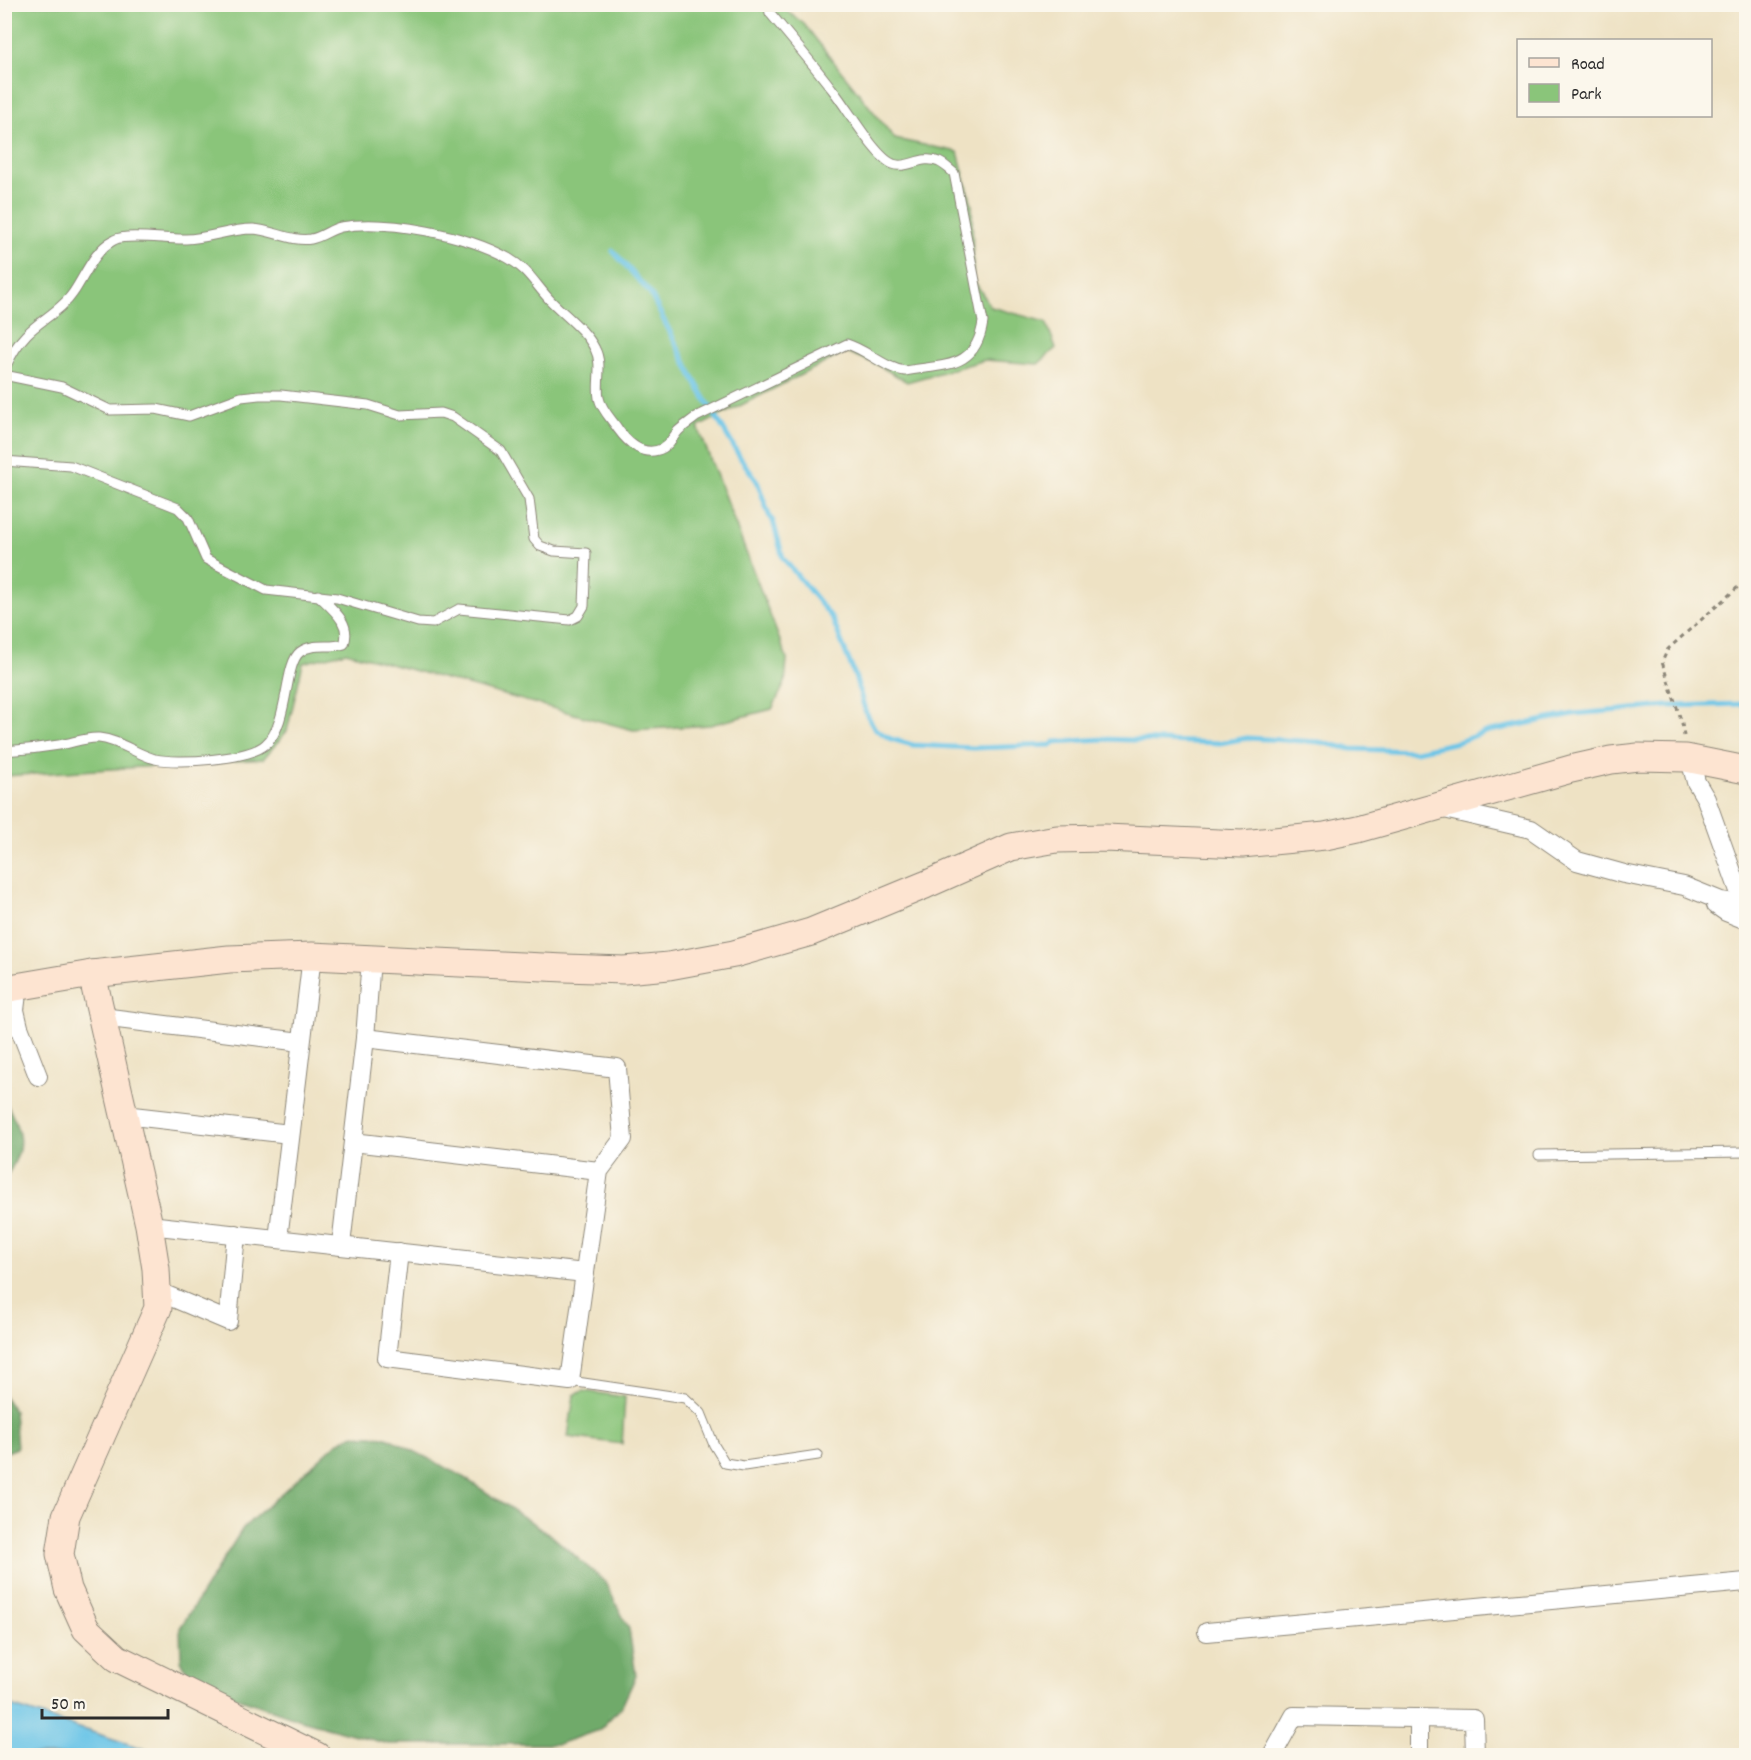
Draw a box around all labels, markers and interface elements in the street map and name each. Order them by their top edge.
legend [1517,39,1712,117]
text: Road [1571,53,1605,78]
text: Park [1571,83,1602,108]
scale bar [42,1682,168,1720]
text: 50 m [51,1693,86,1718]

